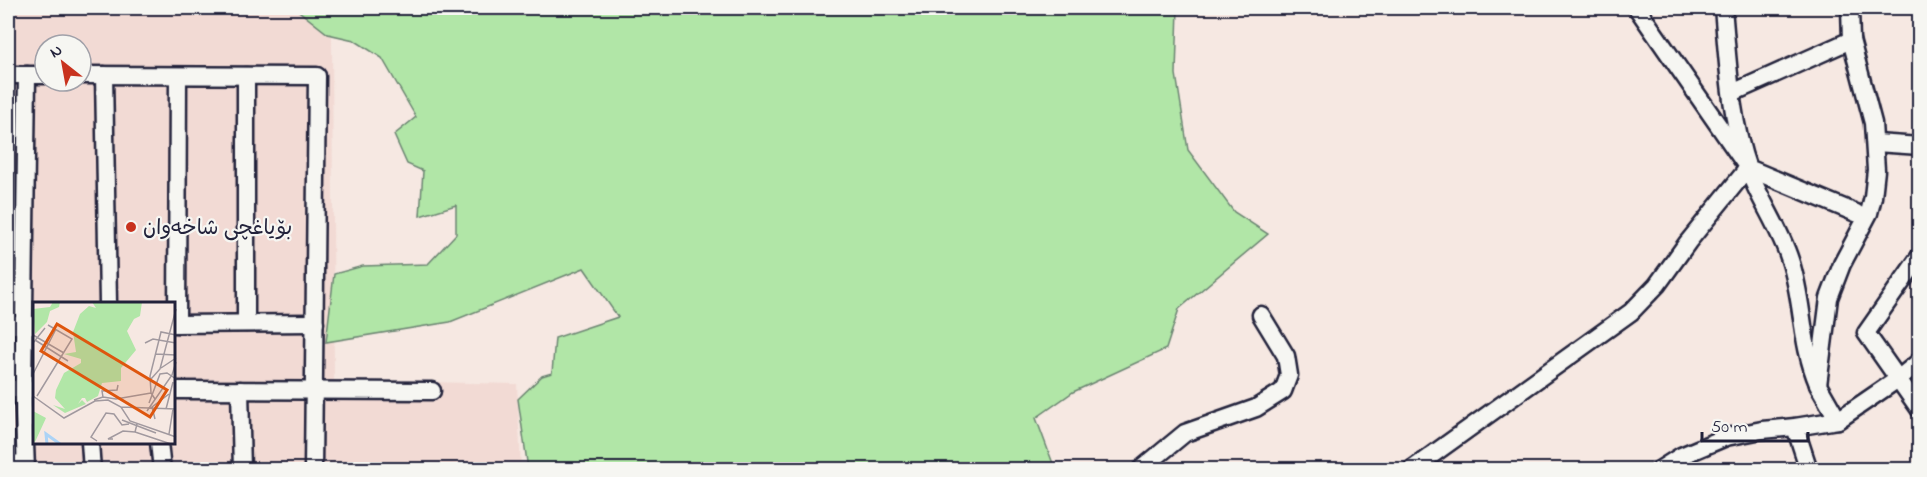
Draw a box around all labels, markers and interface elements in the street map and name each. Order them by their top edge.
north arrow [33,33,93,93]
text: N [45,39,67,65]
place label: بۆیاغچی شاخەوان [143,214,292,244]
marker: بۆیاغچی شاخەوان [124,220,138,234]
inset map [33,302,176,444]
scale bar [1702,405,1808,443]
text: 50 m [1711,415,1748,441]

